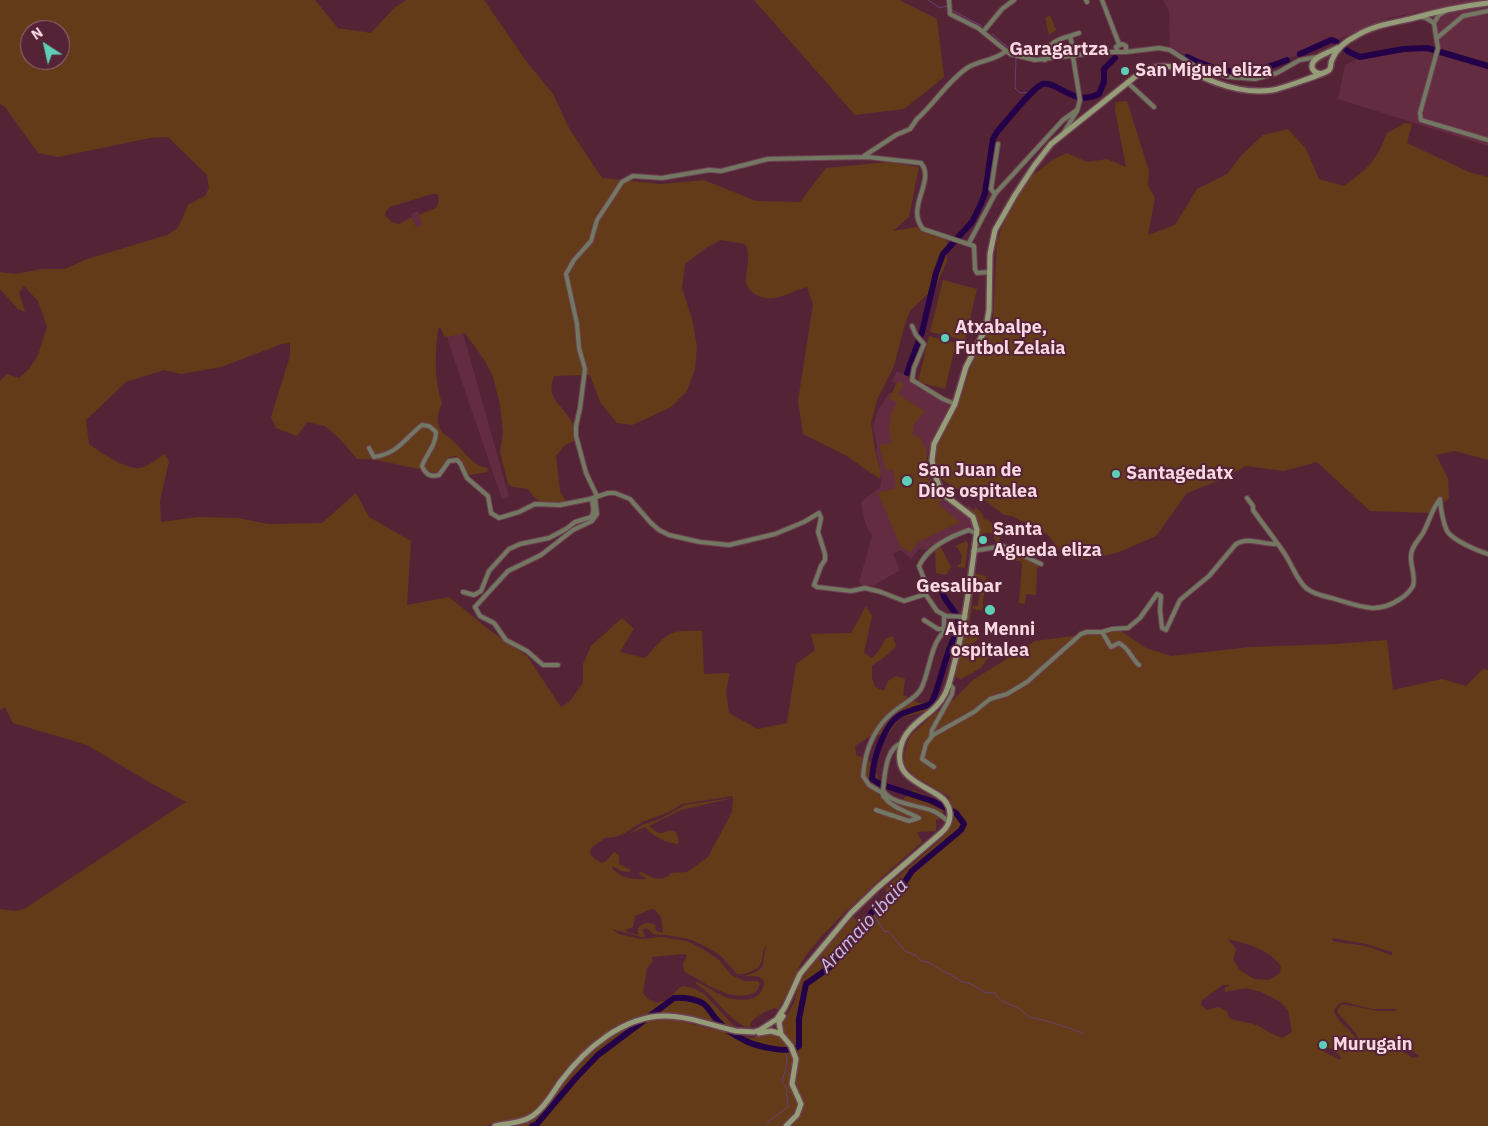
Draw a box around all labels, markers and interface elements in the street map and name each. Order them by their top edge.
north arrow [20,20,70,70]
text: N [28,23,46,44]
district label: Garagartza [1009,39,1109,61]
place label: San Miguel eliza [1135,60,1272,82]
marker: San Miguel eliza [1119,65,1131,77]
place label: Atxabalpe, Futbol Zelaia [955,317,1066,359]
marker: Atxabalpe, Futbol Zelaia [939,332,951,344]
place label: San Juan de Dios ospitalea [918,460,1037,502]
place label: Santagedatx [1126,463,1233,485]
marker: Santagedatx [1110,468,1122,480]
marker: San Juan de Dios ospitalea [900,474,914,488]
place label: Santa Agueda eliza [993,519,1102,562]
marker: Santa Agueda eliza [977,534,989,546]
district label: Gesalibar [916,576,1002,598]
marker: Aita Menni ospitalea [983,603,997,617]
place label: Aita Menni ospitalea [945,619,1035,662]
water label: Aramaio ibaia [815,874,913,978]
place label: Murugain [1333,1034,1412,1056]
marker: Murugain [1317,1039,1329,1051]

